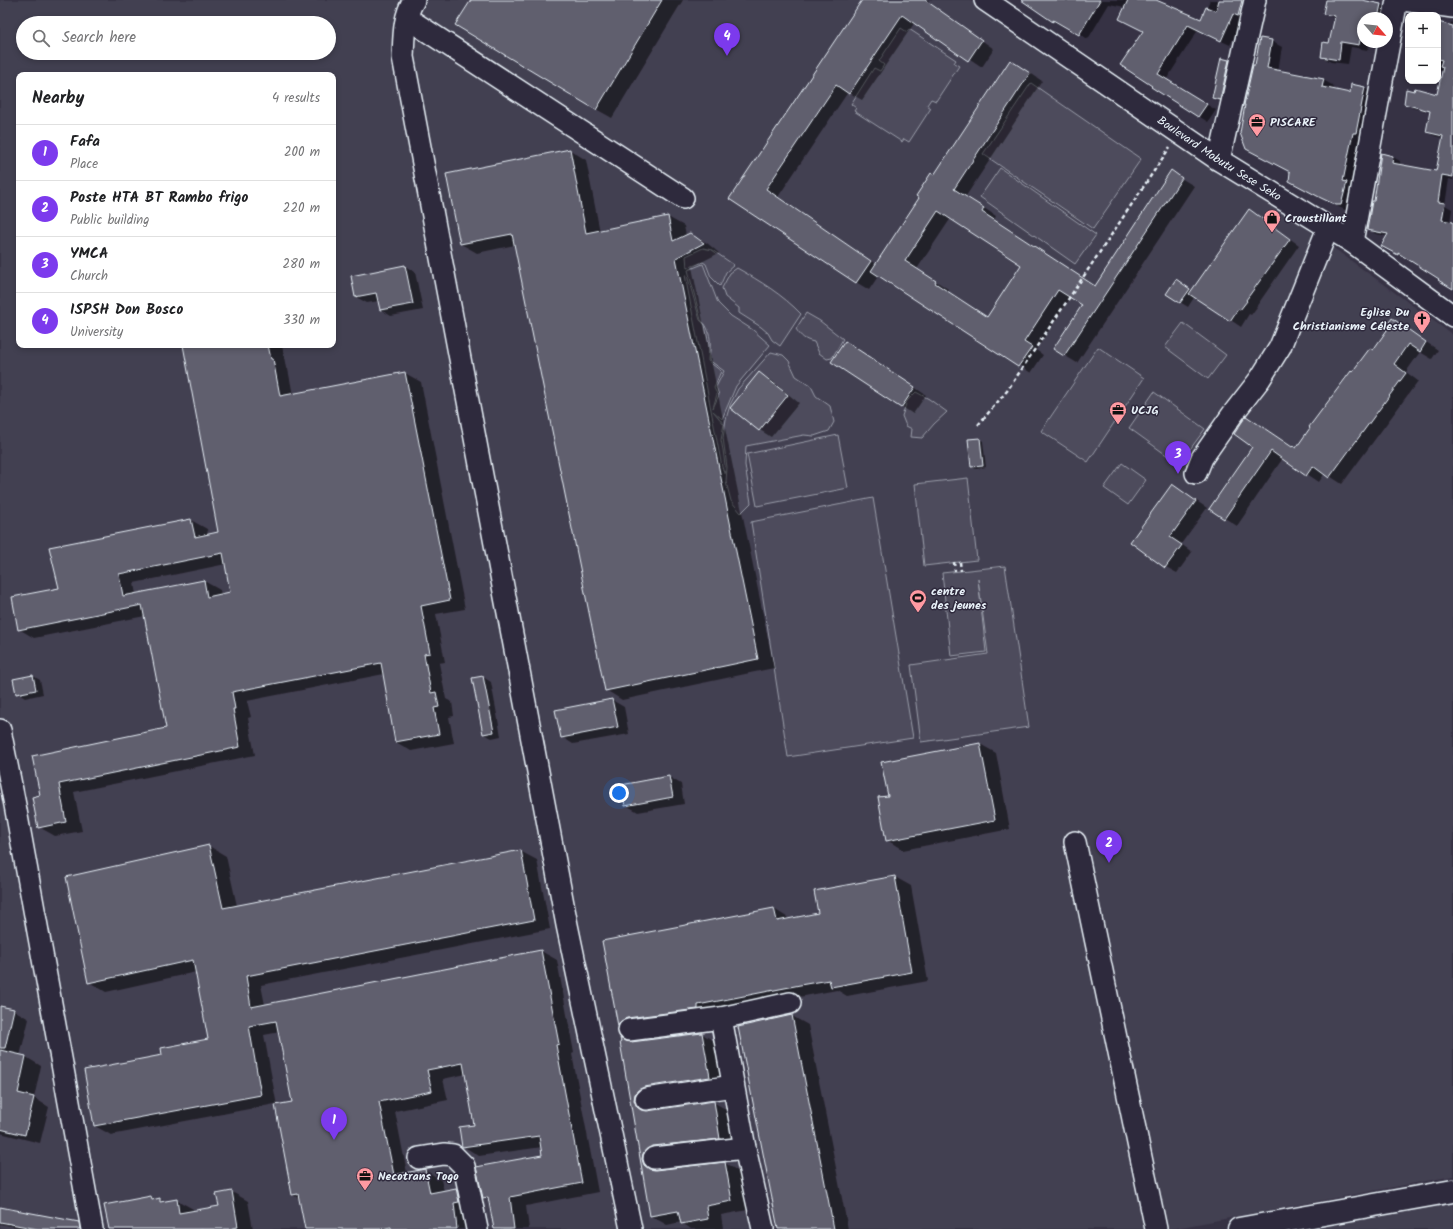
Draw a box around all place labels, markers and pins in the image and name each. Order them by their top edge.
pin: 4 [714,23,740,56]
office icon: PISCARE [1247,112,1267,137]
place label: PISCARE [1270,113,1317,132]
shop icon: Croustillant [1262,208,1282,233]
place label: Croustillant [1285,209,1347,228]
place label: Eglise Du Christianisme Céleste [1293,303,1409,336]
church icon: Eglise Du Christianisme Céleste [1412,309,1432,334]
office icon: UCJG [1108,400,1128,425]
place label: UCJG [1131,401,1159,420]
pin: 3 [1165,441,1191,474]
place label: centre des jeunes [931,582,987,615]
sports icon: centre des jeunes [908,588,928,613]
pin: 2 [1096,830,1122,863]
pin: 1 [321,1107,347,1140]
office icon: Necotrans Togo [355,1166,375,1191]
place label: Necotrans Togo [378,1167,459,1186]

